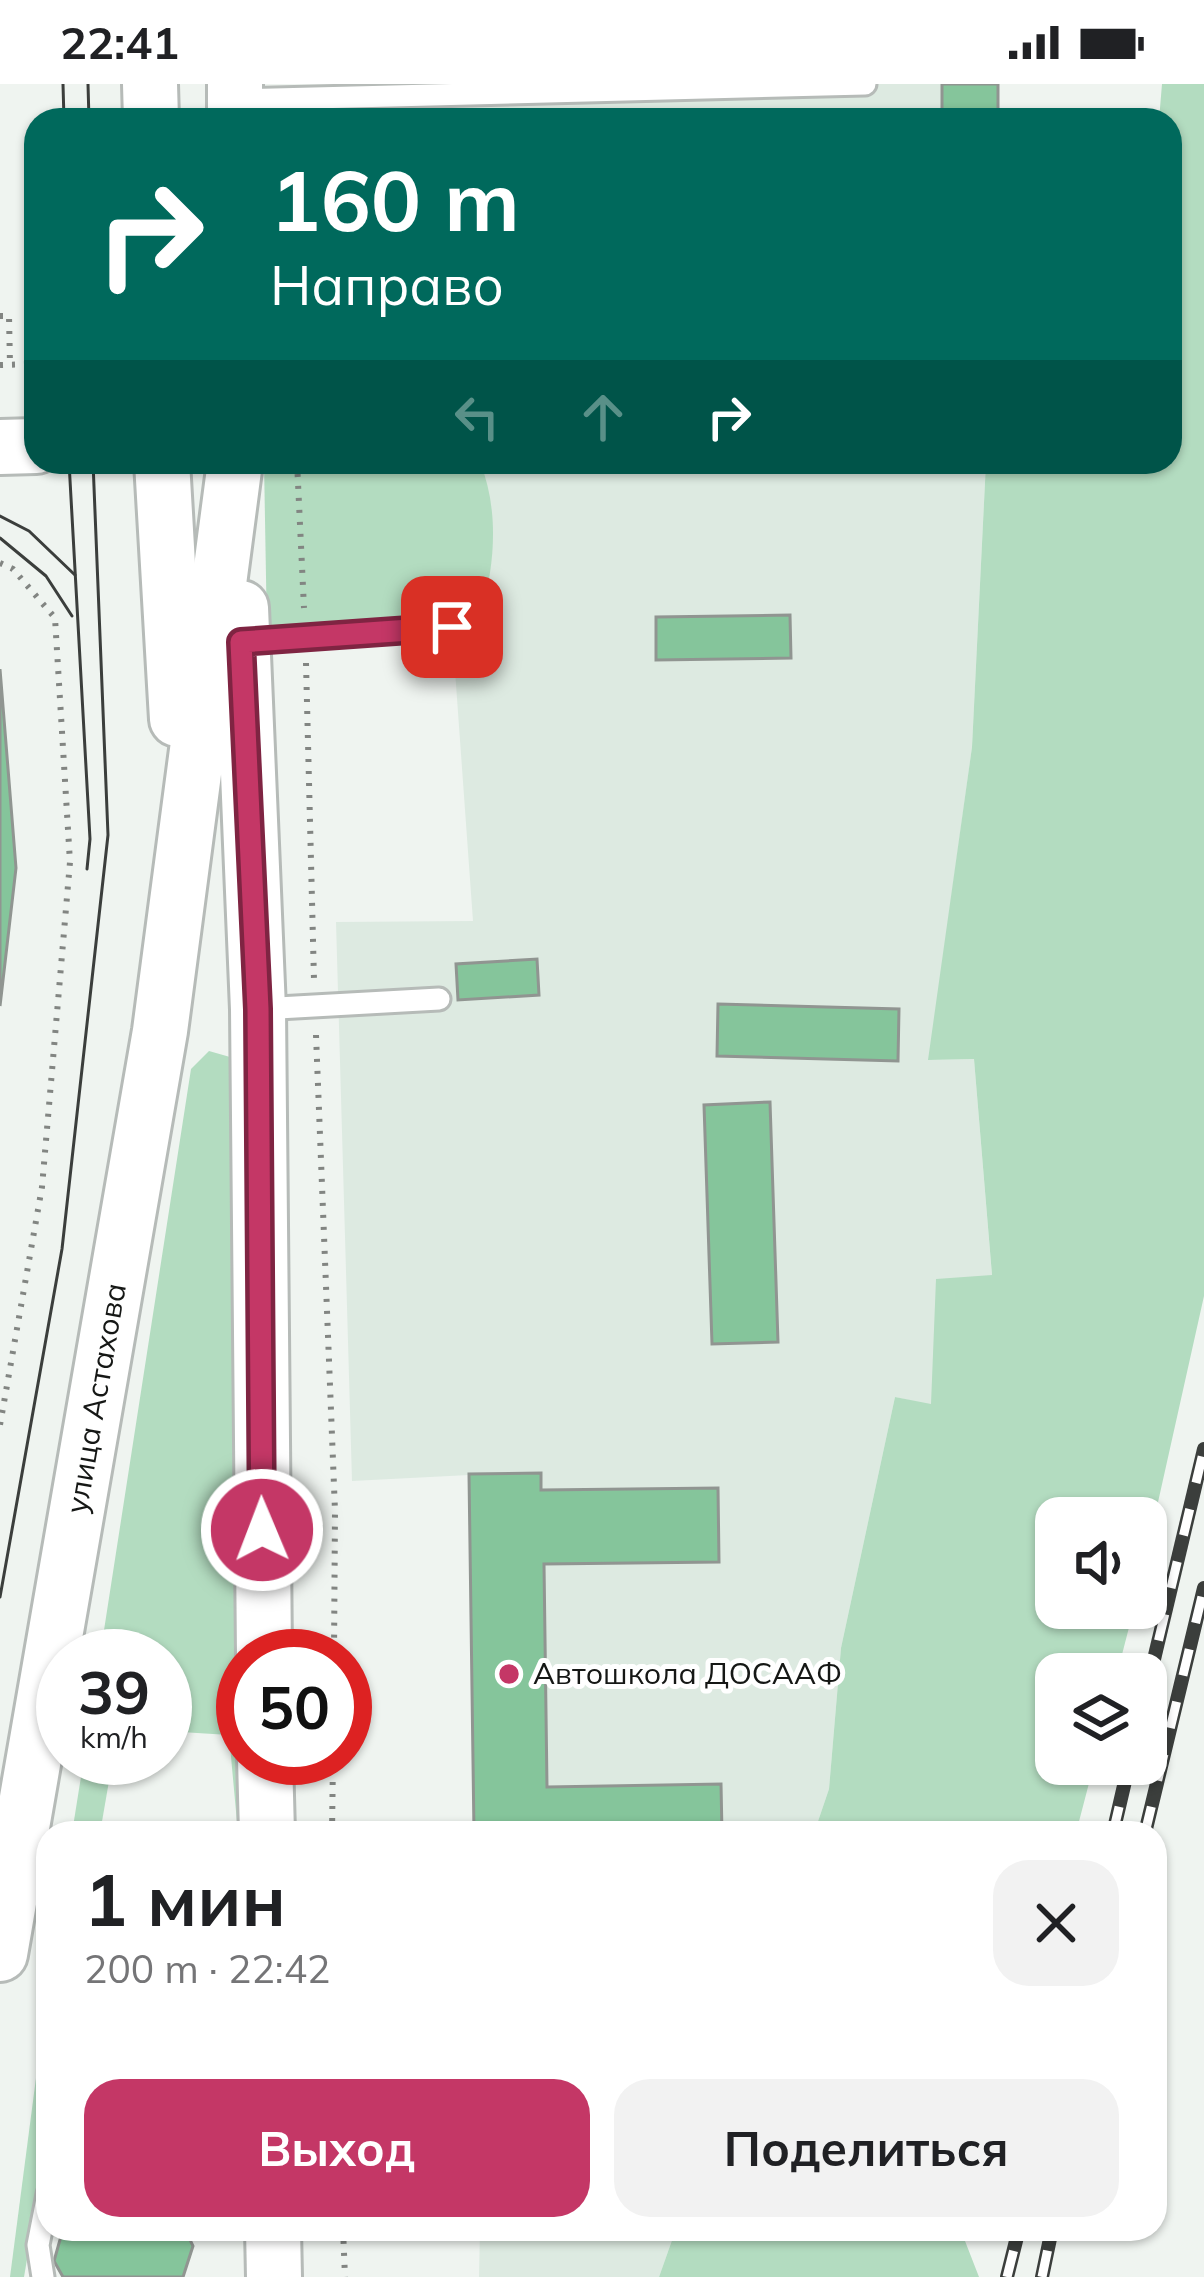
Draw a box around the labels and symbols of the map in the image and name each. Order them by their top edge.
pin [401,576,503,678]
street label: улица Астахова [57,1280,134,1516]
position arrow [199,1467,325,1593]
speed limit sign: 50 [216,1629,372,1785]
place label: Автошкола ДОСААФ [533,1654,842,1692]
marker: Автошкола ДОСААФ [496,1661,522,1687]

